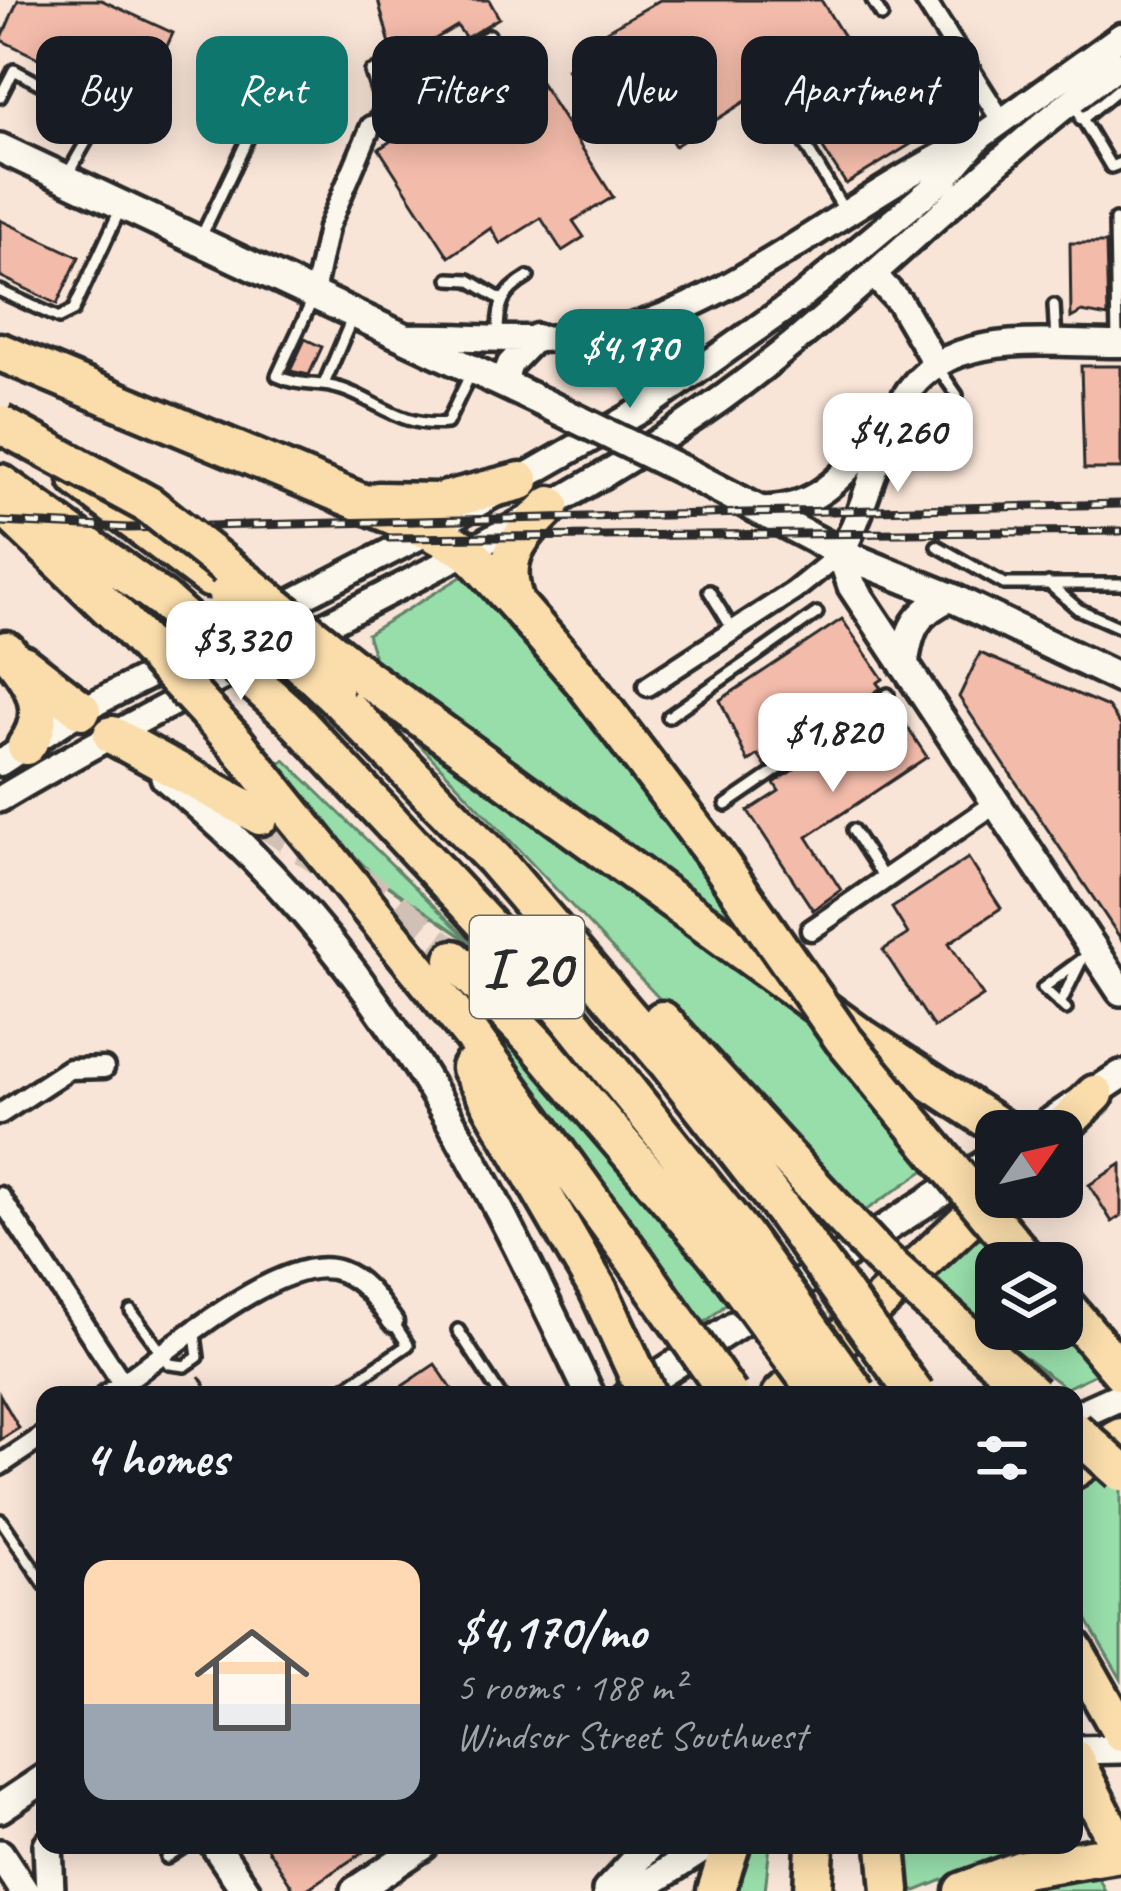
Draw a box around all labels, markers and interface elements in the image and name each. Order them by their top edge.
chip: Buy [36,36,172,144]
chip: Rent [196,36,348,144]
chip: Filters [372,36,548,144]
chip: New [572,36,717,144]
chip: Apartment [741,36,979,144]
pin: $4,170 [532,309,728,411]
text: $4,170 [582,323,678,372]
pin: $4,260 [800,393,996,495]
text: $4,260 [850,407,946,456]
pin: $3,320 [143,601,339,703]
text: $3,320 [193,615,289,664]
pin: $1,820 [735,693,931,795]
text: $1,820 [785,707,881,756]
road number: I 20 [470,916,584,1018]
north arrow [975,1110,1083,1218]
map controls [975,1110,1083,1350]
button: layers [975,1242,1083,1350]
icon: filters [969,1425,1035,1491]
text: 4 homes [84,1426,228,1490]
text: $4,170/mo [456,1599,646,1663]
icon: home [180,1608,324,1752]
text: 5 rooms · 188 m² [456,1663,684,1712]
text: Windsor Street Southwest [456,1712,806,1761]

